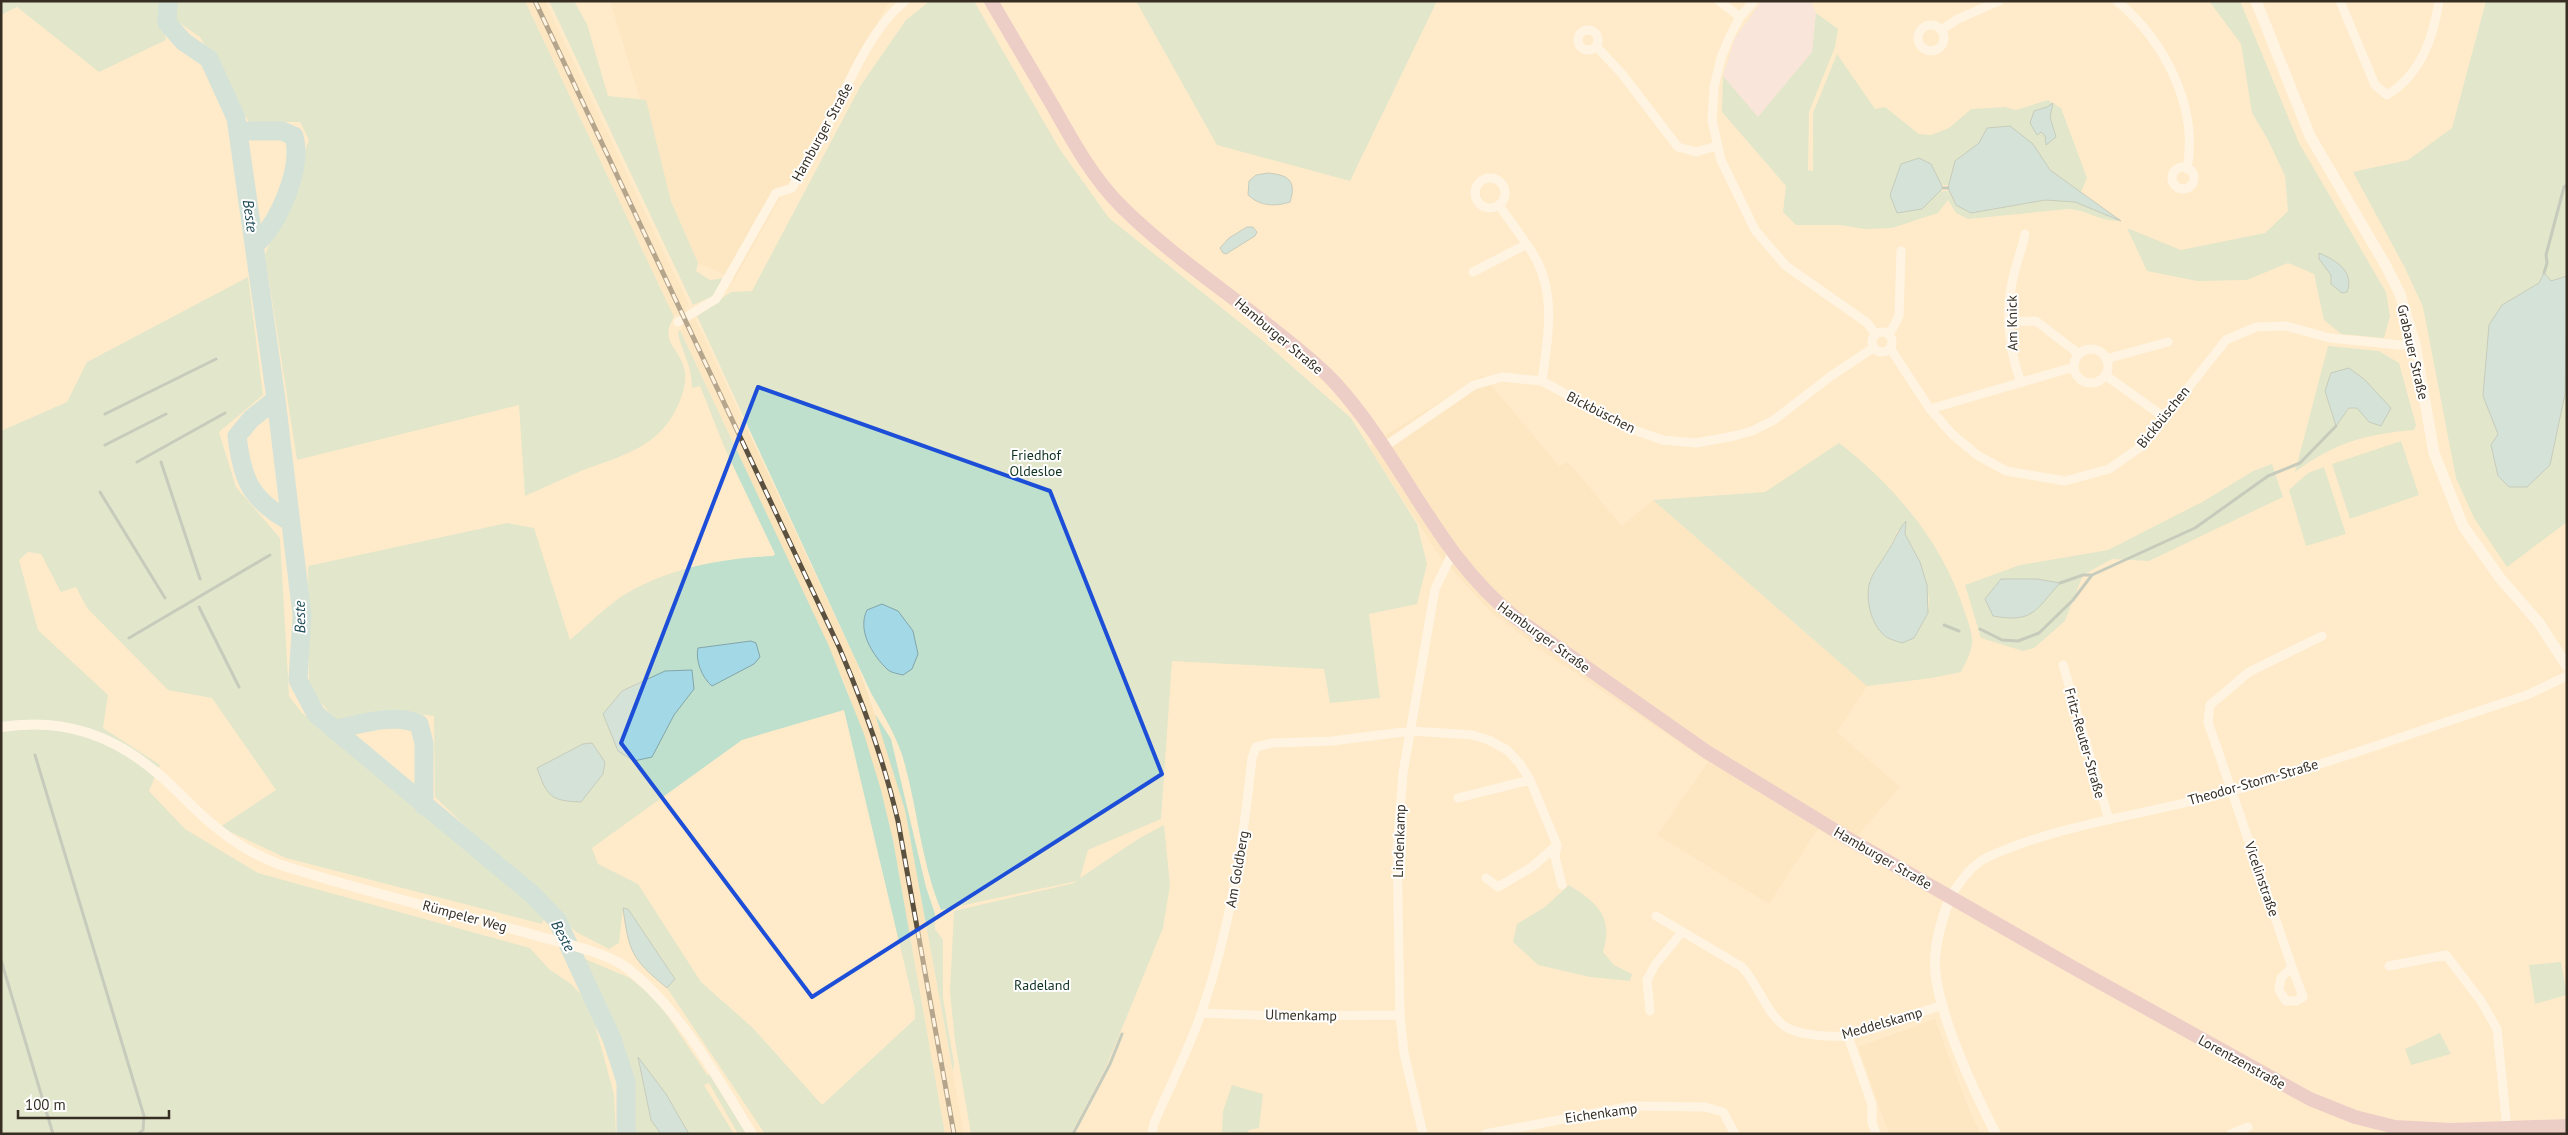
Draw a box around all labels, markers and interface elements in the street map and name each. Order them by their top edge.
street label: Hamburger Straße [787,80,857,184]
water label: Beste [239,198,262,234]
street label: Hamburger Straße [1231,294,1327,378]
street label: Am Knick [2003,295,2021,351]
street label: Grabauer Straße [2393,303,2433,401]
street label: Bickbüschen [2132,382,2194,452]
street label: Bickbüschen [1564,387,1638,437]
park label: Friedhof Oldesloe [1010,446,1062,480]
street label: Hamburger Straße [1494,597,1594,677]
water label: Beste [290,600,309,634]
street label: Fritz-Reuter-Straße [2061,686,2109,800]
street label: Theodor-Storm-Straße [2186,755,2320,809]
street label: Lindenkamp [1389,804,1409,878]
street label: Hamburger Straße [1831,823,1935,893]
street label: Am Goldberg [1221,829,1253,909]
street label: Vicelinstraße [2240,838,2283,919]
street label: Rümpeler Weg [421,896,509,936]
water label: Beste [547,917,580,955]
park label: Radeland [1014,976,1070,994]
street label: Meddelskamp [1840,1003,1924,1043]
street label: Ulmenkamp [1265,1005,1337,1025]
street label: Lorentzenstraße [2195,1031,2289,1093]
scale bar [18,1088,169,1120]
text: 100 m [25,1095,66,1114]
street label: Eichenkamp [1564,1099,1638,1127]

